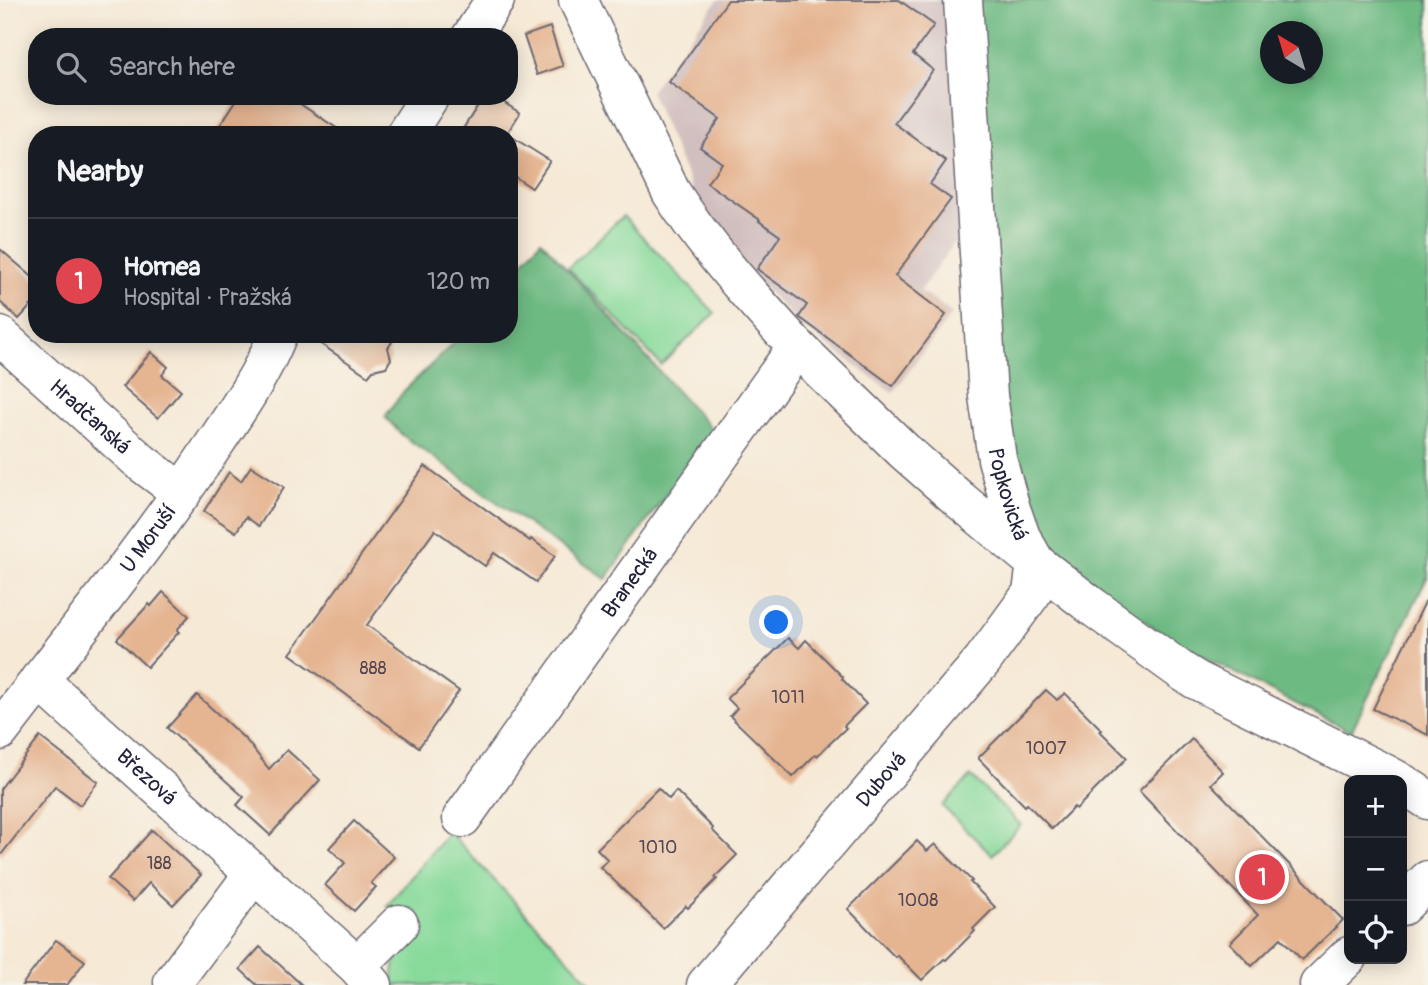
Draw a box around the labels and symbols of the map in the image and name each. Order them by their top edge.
north arrow [1260,21,1323,84]
street label: Hradčanská [44,373,137,460]
street label: Popkovická [982,446,1035,544]
street label: U Moruší [114,499,182,578]
street label: Branecká [595,542,664,623]
your location [759,605,793,639]
house number: 888 [359,657,387,680]
house number: 1011 [771,686,805,709]
house number: 1007 [1025,737,1067,760]
street label: Březová [111,743,183,811]
street label: Dubová [850,746,912,813]
house number: 1010 [639,836,677,859]
pin: 1 [1239,851,1285,903]
house number: 188 [146,852,172,875]
house number: 1008 [898,889,938,912]

